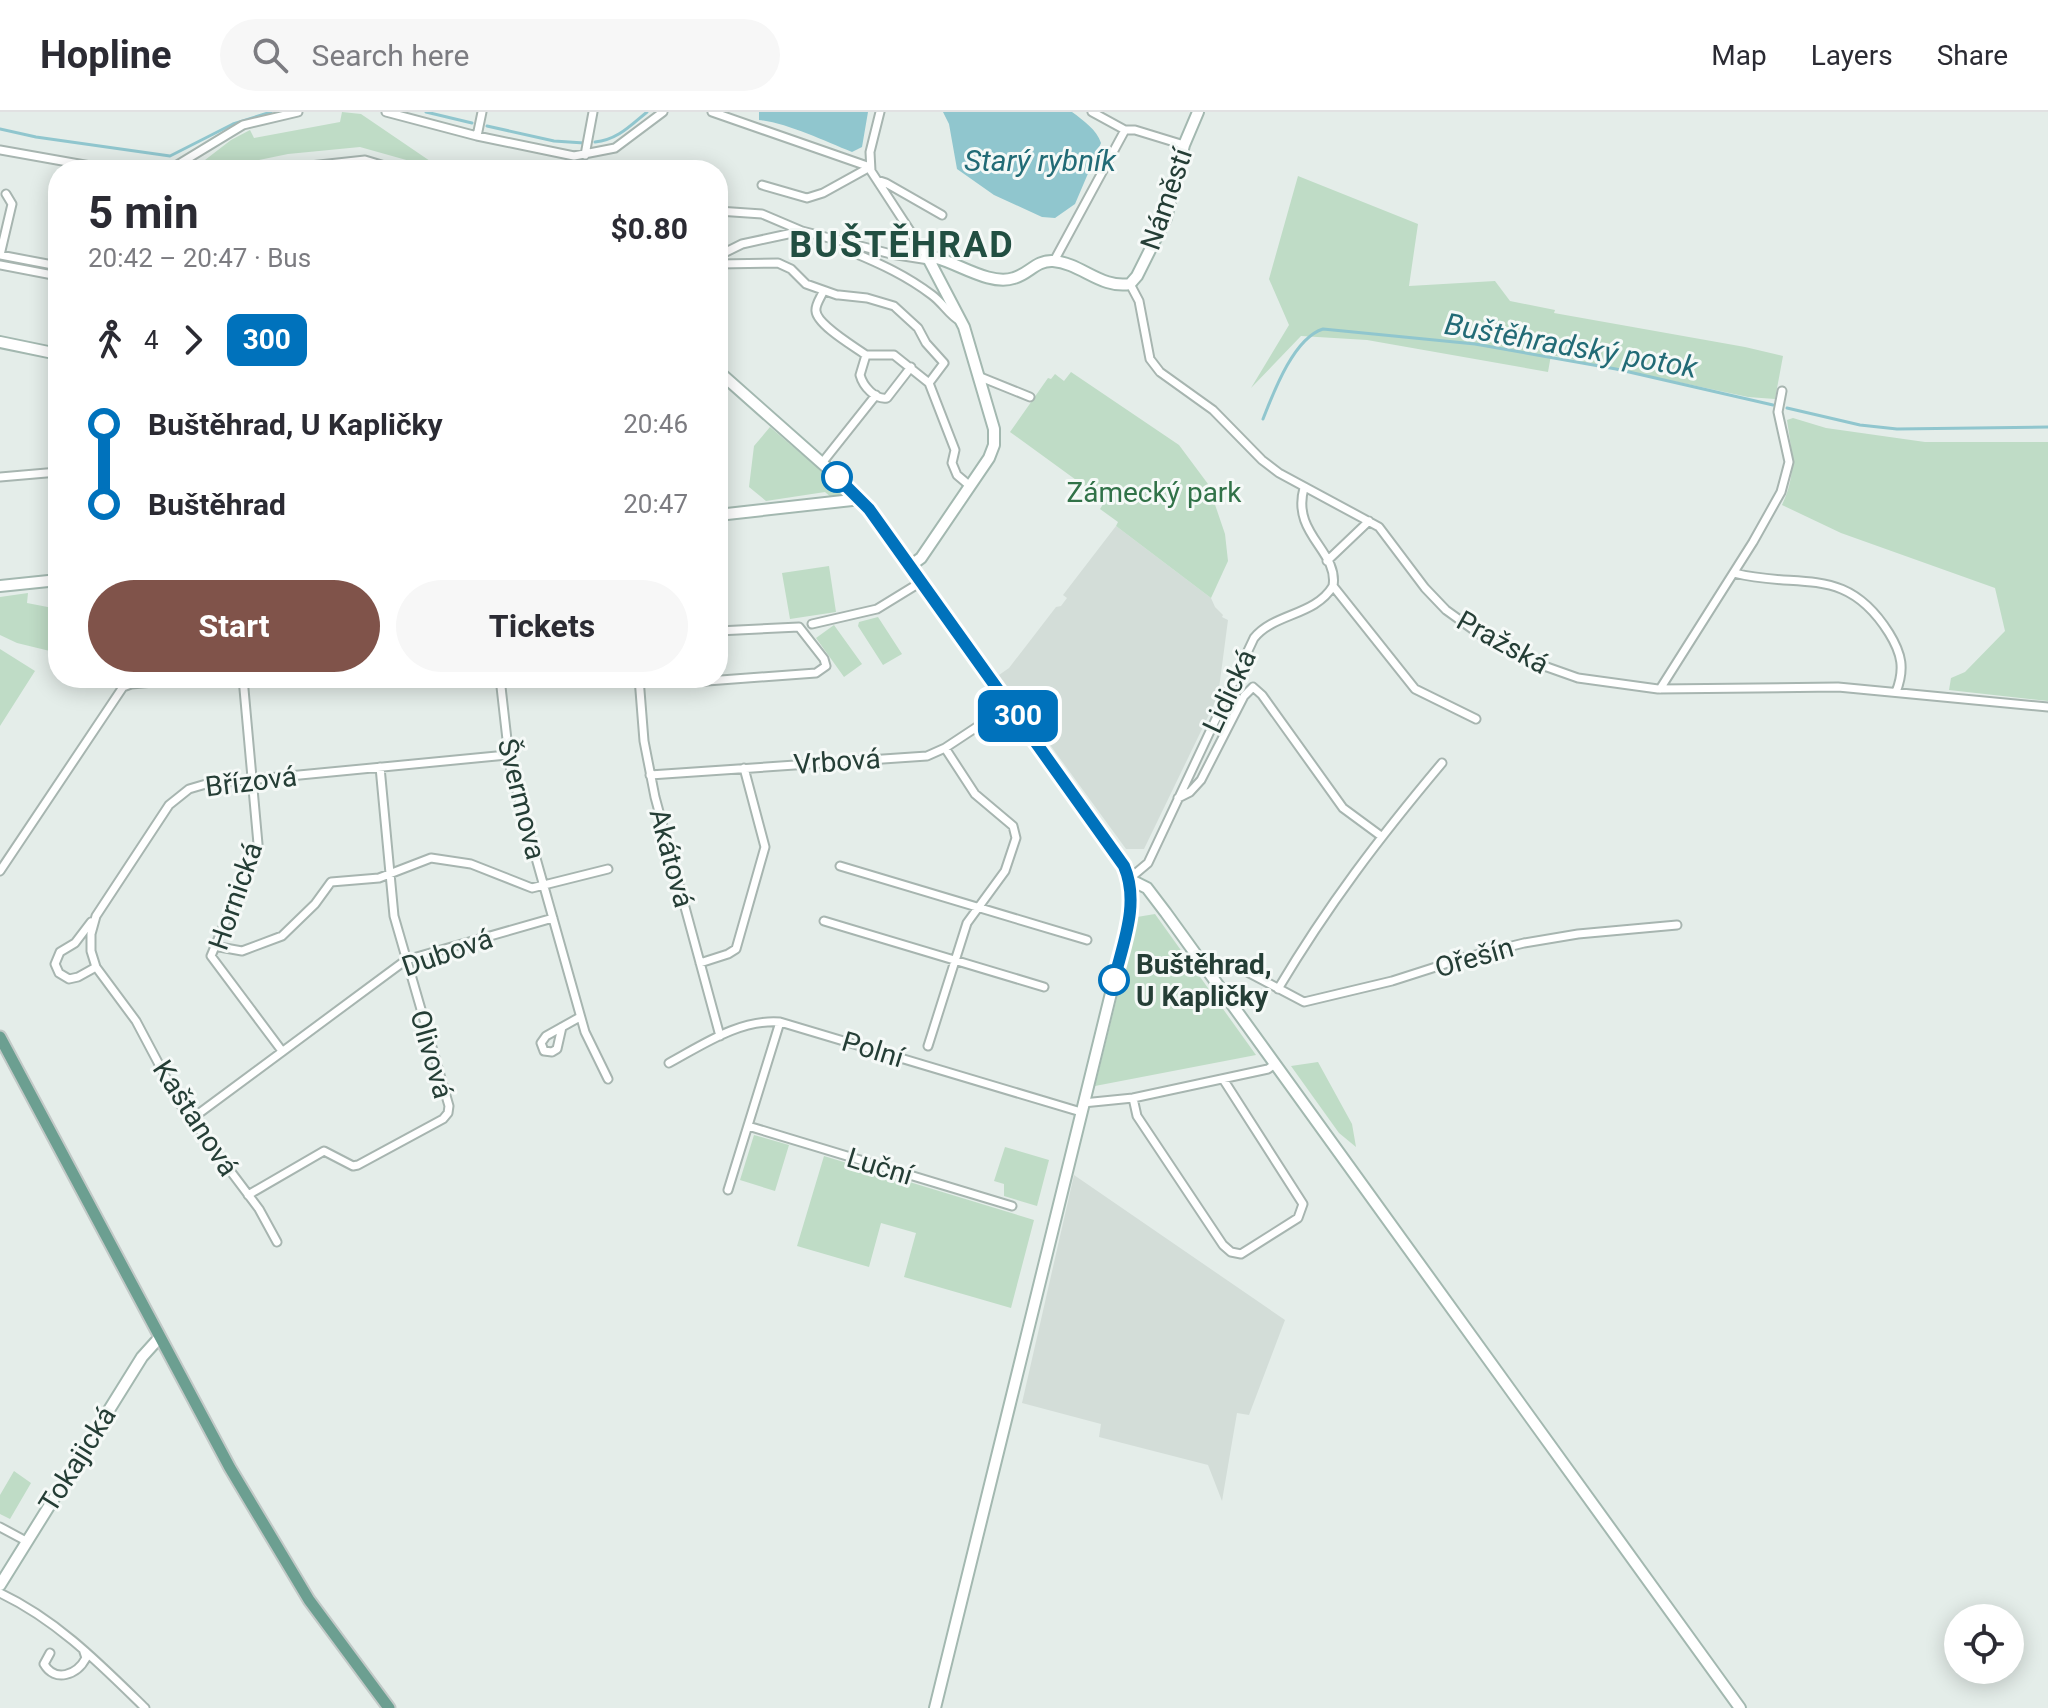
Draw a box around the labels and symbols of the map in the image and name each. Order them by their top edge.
water label: Starý rybník [964,143,1117,178]
street label: Náměstí [1134,143,1200,254]
district label: BUŠTĚHRAD [789,223,1015,266]
water label: Buštěhradský potok [1442,306,1701,385]
unlabelled marker [822,462,852,492]
park label: Zámecký park [1066,476,1242,509]
street label: Pražská [1451,604,1554,681]
street label: Lidická [1196,644,1263,738]
line badge: 300 [972,690,1064,742]
street label: Švermova [491,735,552,863]
street label: Vrbová [792,742,882,781]
street label: Břízová [203,760,299,803]
street label: Akátová [643,805,701,911]
street label: Hornická [202,838,269,954]
street label: Dubová [397,922,497,983]
street label: Ořešín [1431,931,1517,984]
place label: Buštěhrad, U Kapličky [1136,948,1272,1013]
marker: Buštěhrad, U Kapličky [1099,965,1129,995]
street label: Olivová [403,1006,460,1102]
street label: Polní [838,1025,909,1075]
street label: Kaštanová [146,1054,245,1182]
street label: Luční [843,1141,918,1192]
street label: Tokajická [32,1400,123,1518]

